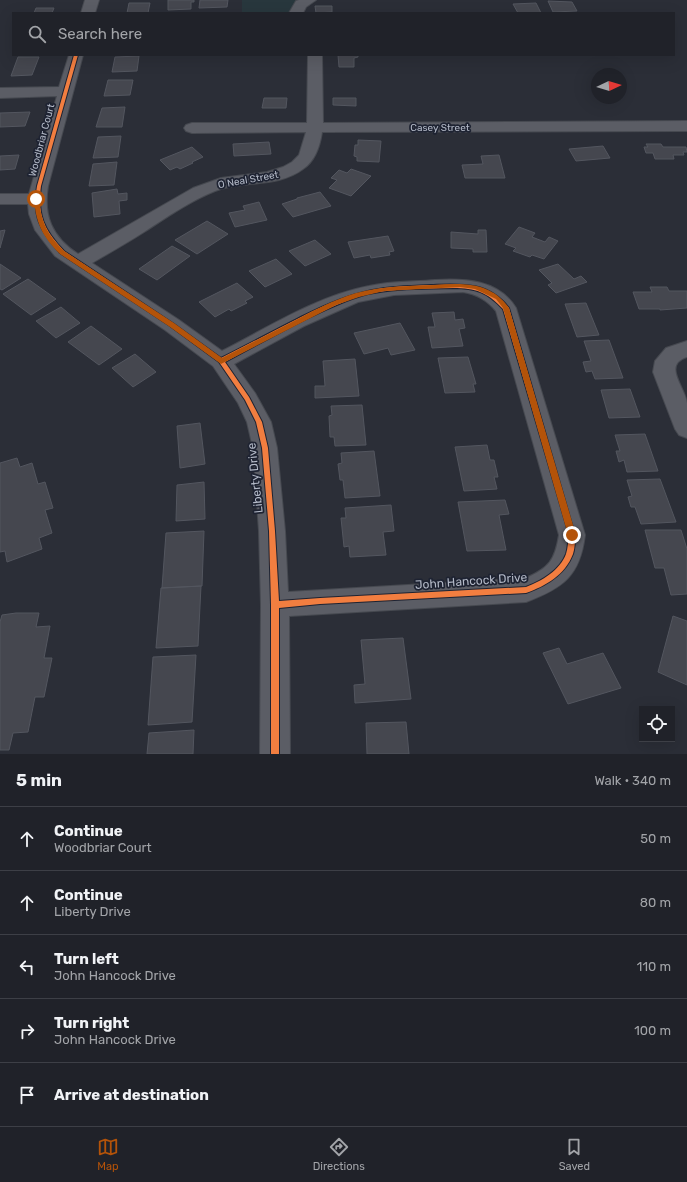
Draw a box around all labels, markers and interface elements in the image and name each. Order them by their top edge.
search box [12,12,675,56]
icon: search [26,23,48,45]
text: Search here [58,25,142,43]
north arrow [591,68,627,104]
street label: Woodbriar Court [26,102,57,178]
street label: Casey Street [410,122,470,134]
street label: O Neal Street [217,169,279,191]
route start [27,190,45,208]
street label: Liberty Drive [244,442,266,514]
route end [563,526,581,544]
street label: John Hancock Drive [414,570,528,592]
map controls [639,706,675,742]
button: locate [639,706,675,742]
text: 5 min [16,770,62,790]
text: Walk · 340 m [594,773,671,788]
text: Continue [54,822,123,840]
icon: ahead [16,828,38,850]
text: 50 m [640,831,671,846]
text: Woodbriar Court [54,840,152,855]
text: Continue [54,886,123,904]
icon: ahead [16,892,38,914]
text: 80 m [640,895,671,910]
text: Liberty Drive [54,904,131,919]
text: Turn left [54,950,119,968]
icon: left [16,956,38,978]
text: 110 m [637,959,671,974]
text: John Hancock Drive [54,968,176,983]
text: Turn right [54,1014,129,1032]
icon: right [16,1020,38,1042]
text: 100 m [634,1023,671,1038]
text: John Hancock Drive [54,1032,176,1047]
icon: arrive [16,1084,38,1106]
text: Arrive at destination [54,1086,209,1104]
tab: Map [97,1136,119,1173]
tab: Directions [313,1136,365,1173]
tab: Saved [559,1136,590,1173]

